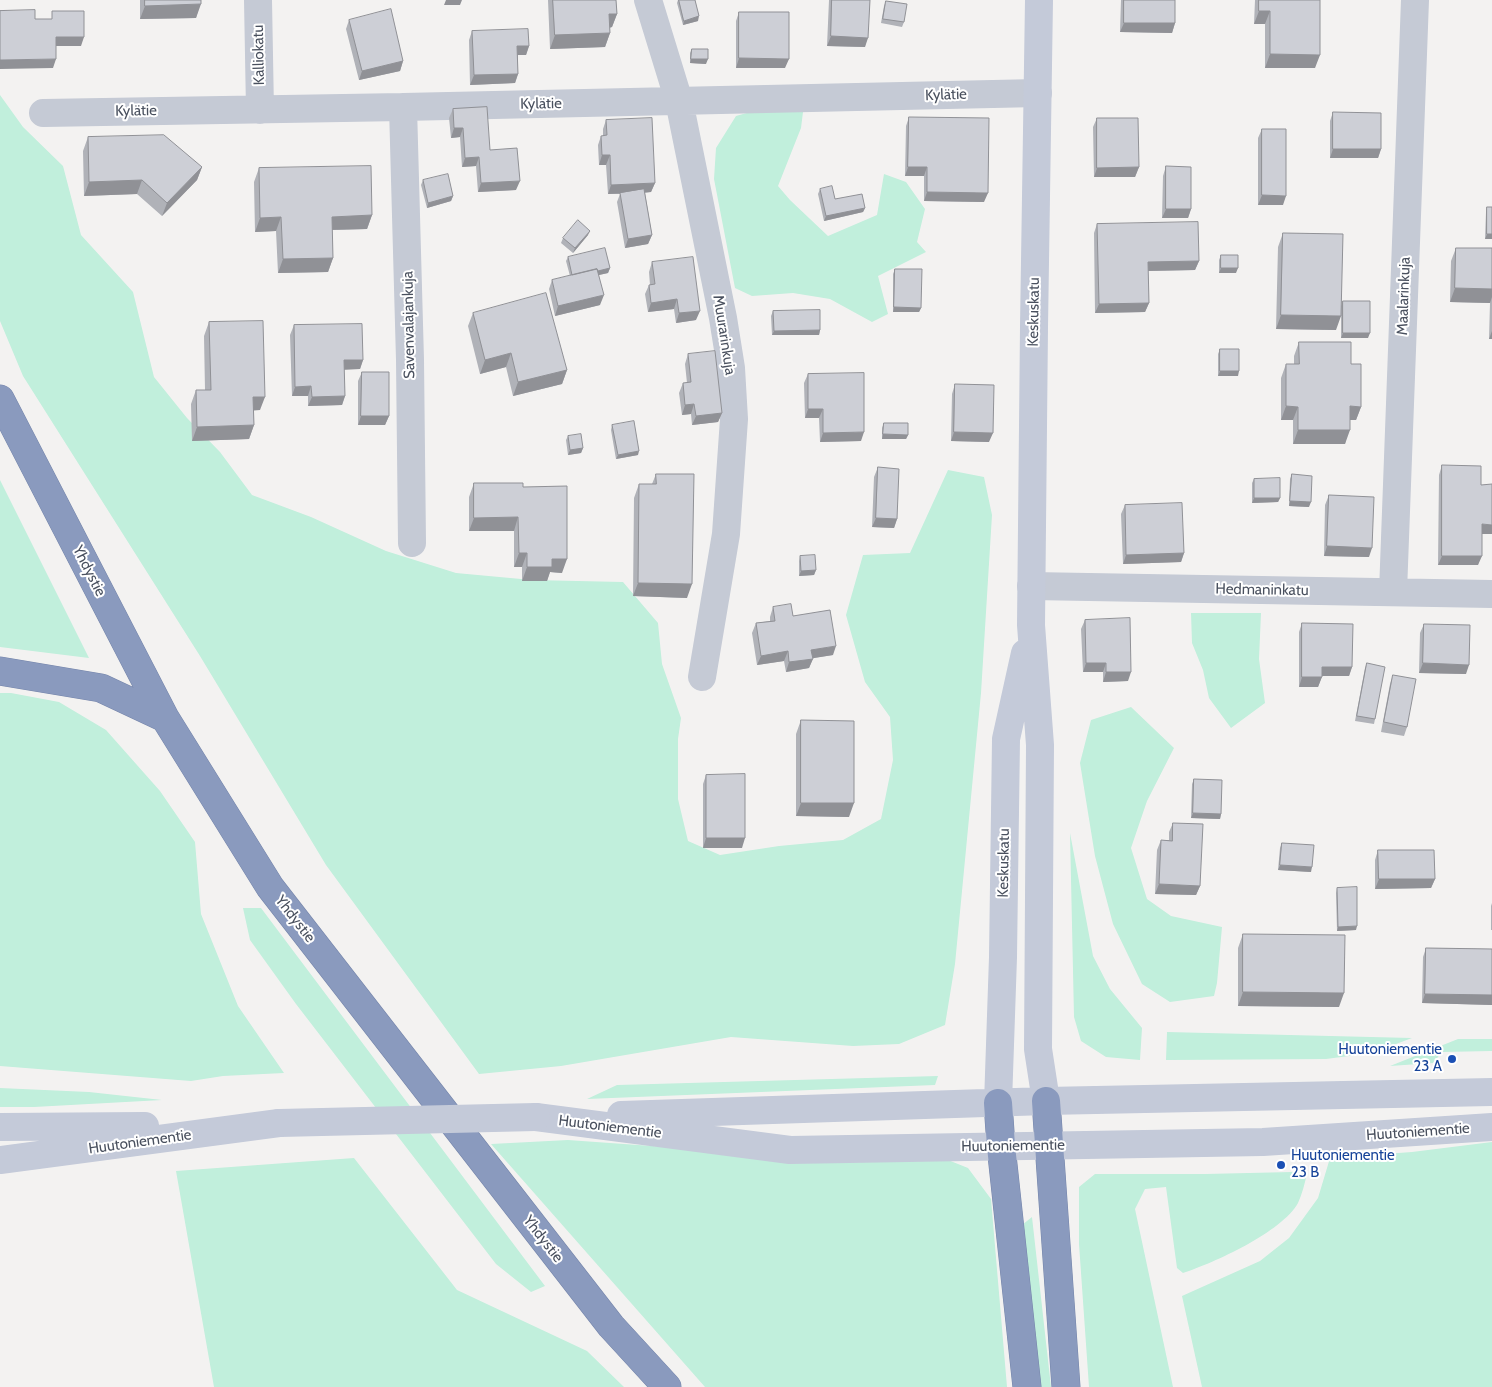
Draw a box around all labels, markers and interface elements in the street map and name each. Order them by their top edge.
street label: Kalliokatu [249,24,269,86]
street label: Kylätie [925,85,967,105]
street label: Kylätie [520,95,562,113]
street label: Kylätie [115,102,157,120]
street label: Maalarinkuja [1394,256,1414,336]
street label: Savenvalajankuja [399,271,419,379]
street label: Keskuskatu [1024,277,1044,347]
street label: Muurarinkuja [709,294,739,376]
street label: Yhdystie [69,543,109,599]
street label: Hedmaninkatu [1215,580,1309,600]
street label: Keskuskatu [994,828,1014,898]
street label: Yhdystie [271,892,319,946]
place label: Huutoniementie 23 A [1338,1041,1442,1076]
marker: Huutoniementie 23 A [1446,1053,1458,1065]
street label: Huutoniementie [557,1112,663,1142]
street label: Huutoniementie [1366,1119,1470,1145]
street label: Huutoniementie [87,1126,193,1158]
street label: Huutoniementie [961,1136,1065,1156]
place label: Huutoniementie 23 B [1291,1147,1395,1182]
marker: Huutoniementie 23 B [1275,1159,1287,1171]
street label: Yhdystie [519,1212,567,1266]

